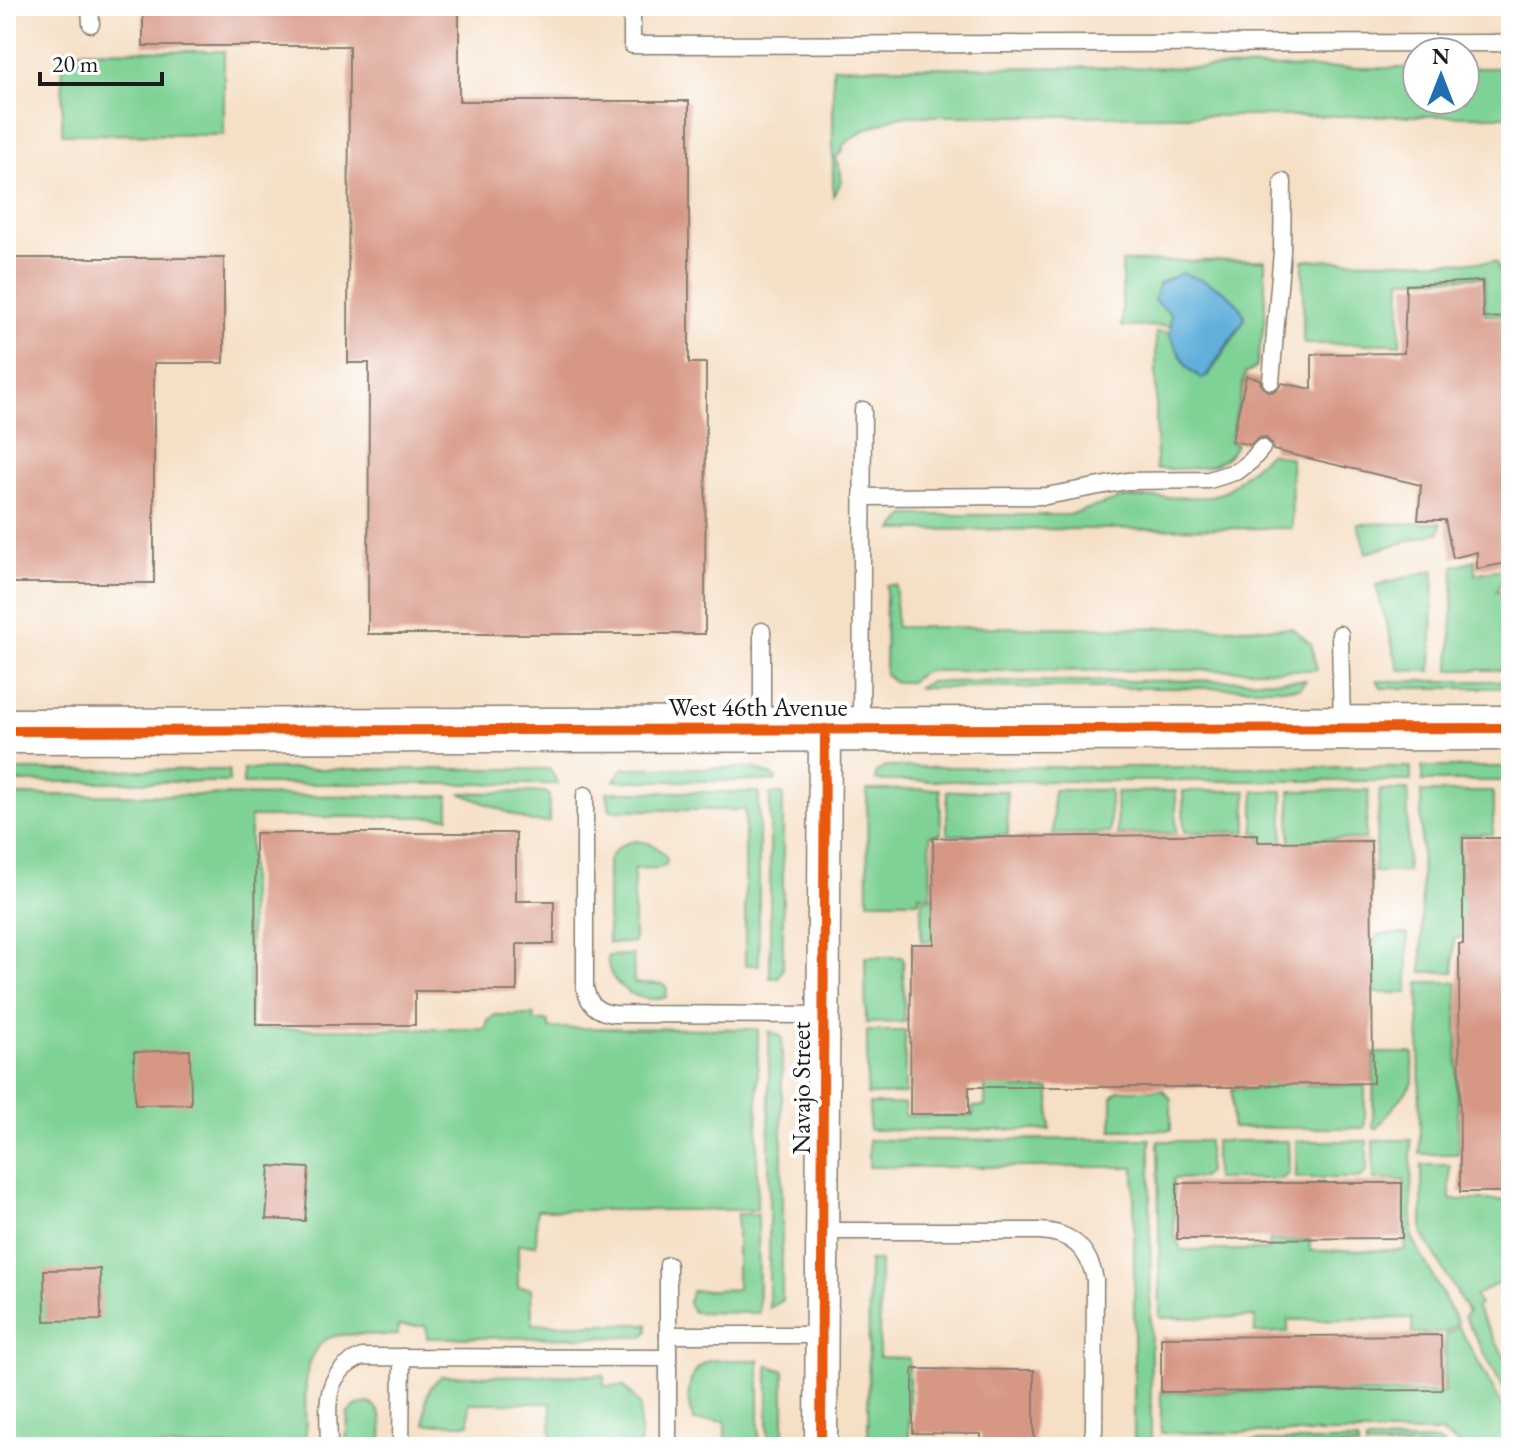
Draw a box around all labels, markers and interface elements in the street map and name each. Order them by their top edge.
scale bar [40,36,162,86]
north arrow [1401,36,1481,116]
text: N [1432,42,1450,71]
text: 20 m [52,48,99,79]
street label: West 46th Avenue [668,690,848,724]
street label: Navajo Street [784,1022,818,1154]

